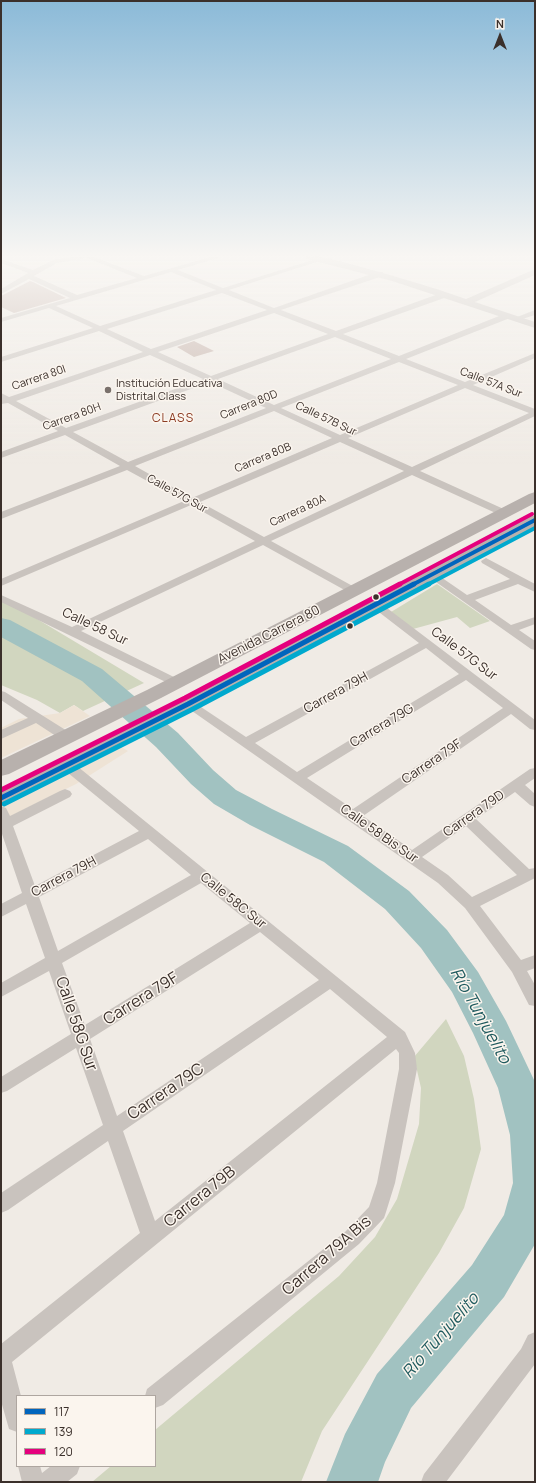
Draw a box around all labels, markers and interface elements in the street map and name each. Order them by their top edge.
north arrow [480,16,520,56]
text: N [496,16,504,31]
street label: Carrera 80I [10,363,68,393]
street label: Calle 57A Sur [458,365,524,401]
place label: Institución Educativa Distrital Class [116,377,222,403]
marker: Institución Educativa Distrital Class [103,385,113,395]
street label: Carrera 80D [218,387,280,423]
street label: Calle 57B Sur [293,399,359,439]
street label: Carrera 80H [41,400,103,434]
district label: CLASS [152,412,194,426]
street label: Carrera 80B [233,440,293,476]
street label: Calle 57G Sur [145,472,209,516]
street label: Carrera 80A [268,492,328,530]
unlabelled marker [371,592,381,602]
street label: Avenida Carrera 80 [215,602,323,668]
street label: Calle 58 Sur [60,605,130,649]
unlabelled marker [345,621,355,631]
street label: Calle 57G Sur [428,624,500,684]
street label: Carrera 79H [301,669,371,717]
street label: Carrera 79G [347,701,417,751]
street label: Carrera 79F [399,736,465,788]
street label: Carrera 79D [440,787,508,841]
street label: Calle 58 Bis Sur [337,801,421,867]
street label: Carrera 79H [29,853,99,901]
street label: Calle 58C Sur [197,870,269,932]
water label: Río Tunjuelito [445,965,515,1067]
street label: Carrera 79F [100,968,182,1030]
street label: Calle 58G Sur [51,974,101,1074]
street label: Carrera 79C [124,1059,208,1125]
street label: Carrera 79B [160,1162,240,1232]
street label: Carrera 79A Bis [278,1212,376,1300]
water label: Río Tunjuelito [398,1289,484,1383]
legend [16,1395,156,1467]
text: 117 [54,1403,69,1420]
text: 139 [54,1423,73,1440]
text: 120 [54,1443,73,1460]

